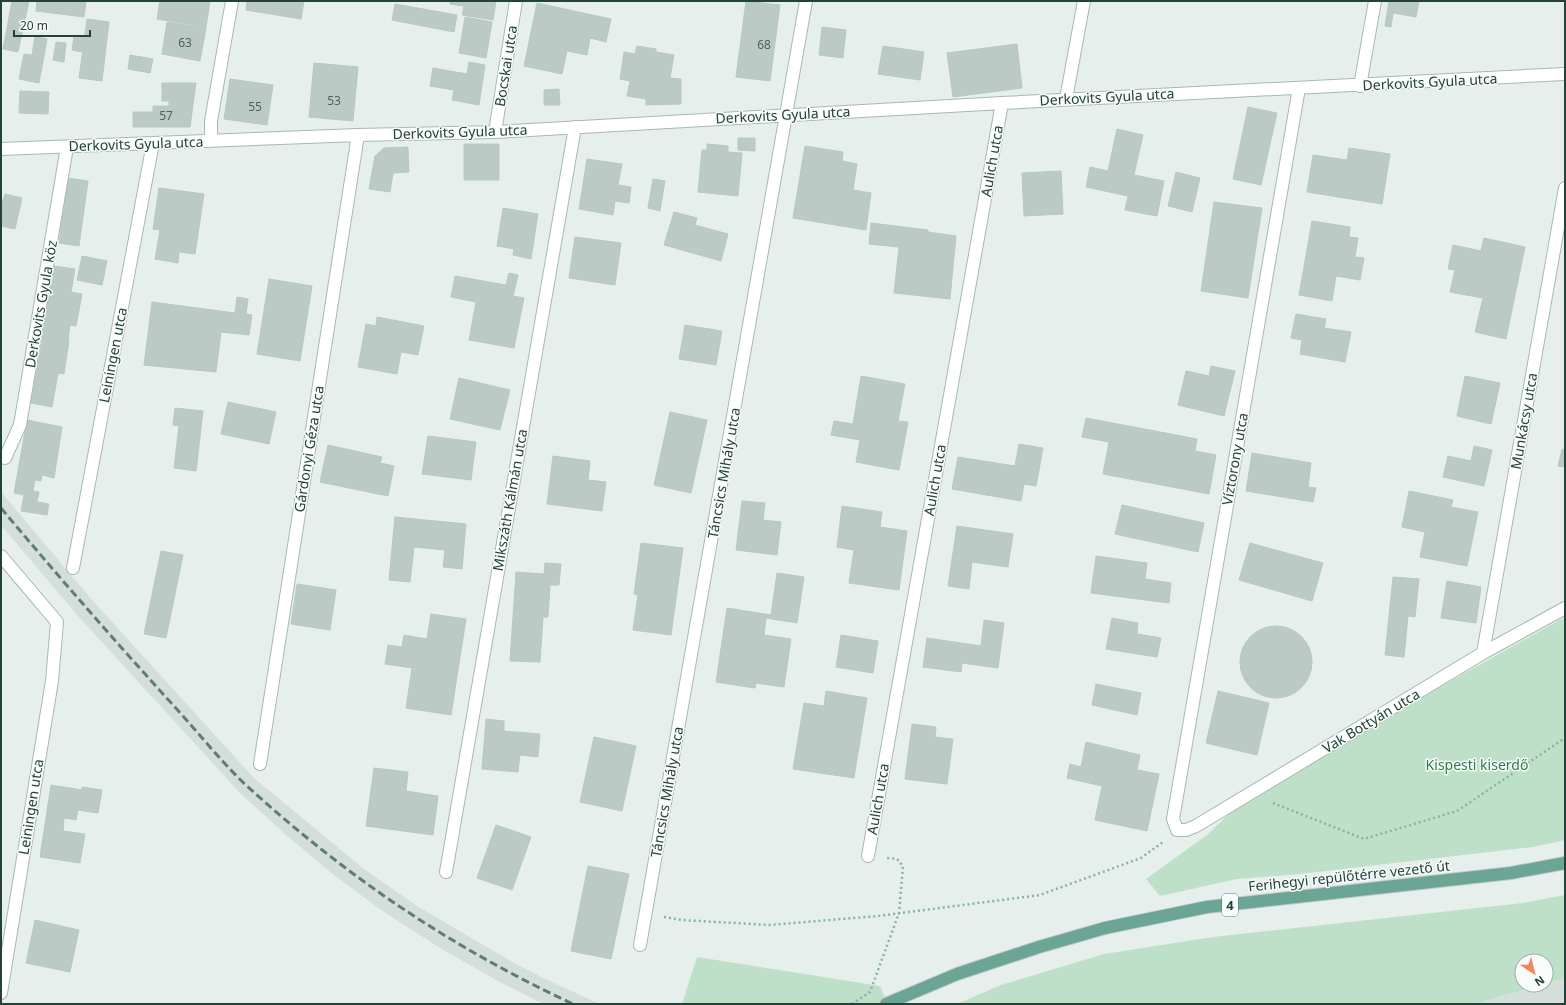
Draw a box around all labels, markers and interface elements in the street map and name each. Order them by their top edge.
scale bar [14,12,90,38]
text: 20 m [20,17,48,34]
street label: Bocskai utca [490,24,521,108]
house number: 63 [178,34,192,51]
house number: 68 [757,36,771,53]
street label: Derkovits Gyula utca [1362,68,1498,95]
street label: Derkovits Gyula utca [1039,83,1175,110]
house number: 53 [327,92,341,109]
house number: 55 [248,98,262,115]
street label: Derkovits Gyula utca [715,101,851,128]
house number: 57 [159,107,173,124]
street label: Derkovits Gyula utca [392,120,528,143]
street label: Aulich utca [976,124,1007,198]
street label: Derkovits Gyula utca [68,132,204,155]
street label: Derkovits Gyula köz [20,238,61,369]
street label: Leiningen utca [94,306,131,404]
street label: Munkácsy utca [1506,371,1541,471]
street label: Gárdonyi Géza utca [289,384,328,514]
street label: Táncsics Mihály utca [703,406,744,540]
street label: Víztorony utca [1217,411,1252,507]
street label: Mikszáth Kálmán utca [488,427,531,572]
street label: Aulich utca [919,443,950,517]
street label: Vak Bottyán utca [1319,684,1423,757]
street label: Táncsics Mihály utca [646,725,687,859]
park label: Kispesti kiserdő [1426,755,1528,774]
street label: Leiningen utca [14,758,47,856]
street label: Aulich utca [862,762,893,836]
street label: Ferihegyi repülőtérre vezető út [1247,855,1451,896]
road number: 4 [1222,894,1238,916]
north arrow [1514,953,1554,993]
text: N [1532,973,1548,990]

